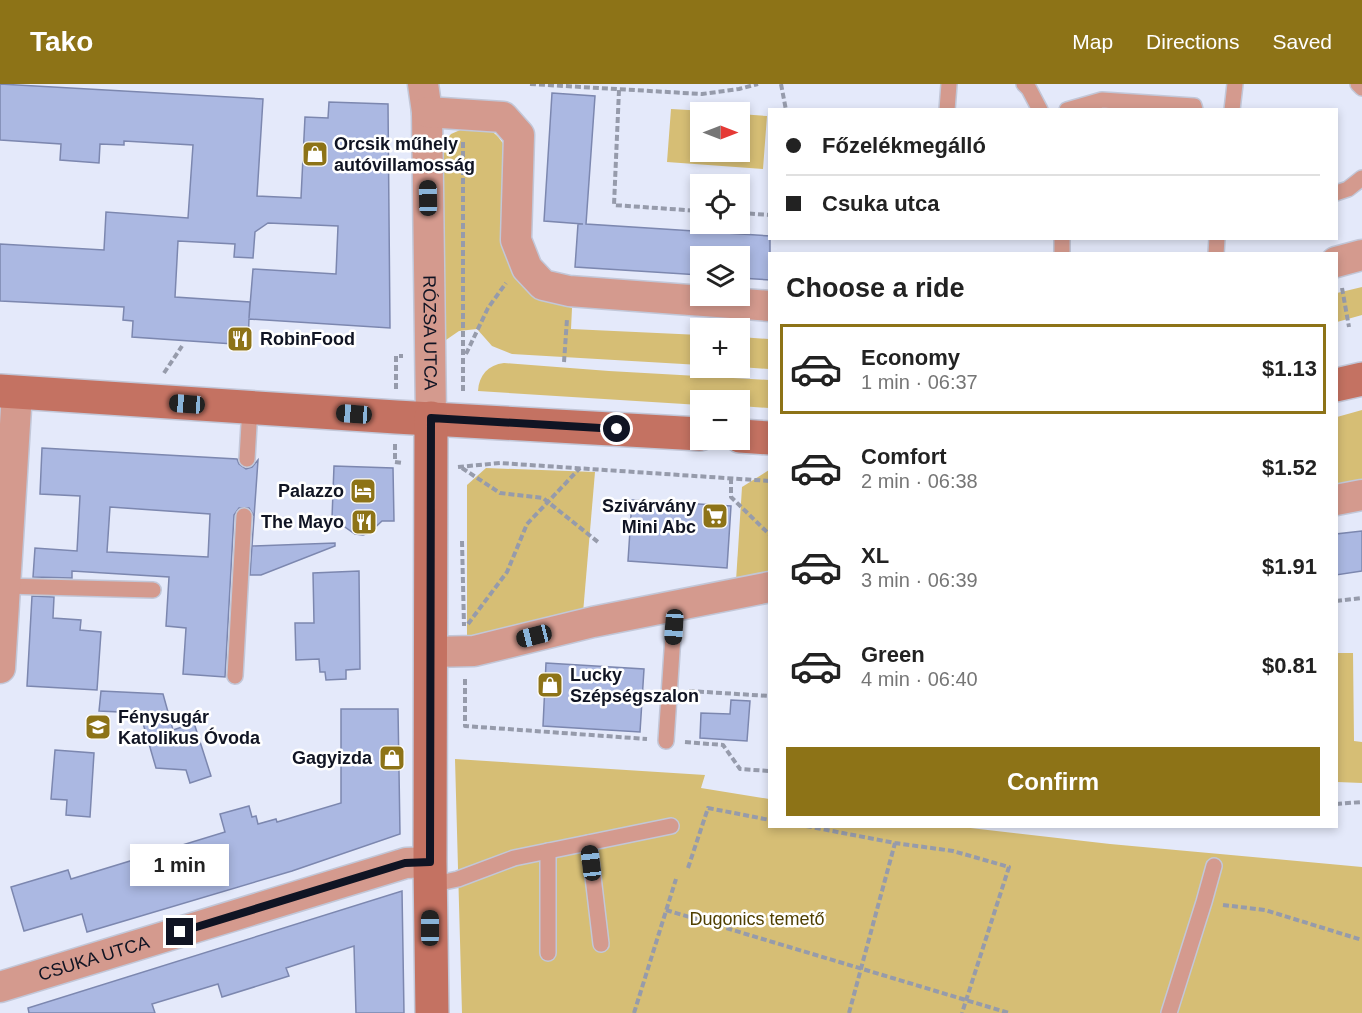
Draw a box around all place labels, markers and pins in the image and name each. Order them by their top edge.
place label: Orcsik műhely autóvillamosság [334,134,475,175]
shop icon: Orcsik műhely autóvillamosság [300,139,330,169]
restaurant icon: RobinFood [225,324,255,354]
place label: RobinFood [260,329,355,349]
hotel icon: Palazzo [348,476,378,506]
place label: Palazzo [278,481,344,501]
place label: Szivárvány Mini Abc [602,496,696,537]
supermarket icon: Szivárvány Mini Abc [700,501,730,531]
restaurant icon: The Mayo [349,507,379,537]
place label: The Mayo [261,512,344,532]
place label: Lucky Szépségszalon [570,665,699,706]
shop icon: Lucky Szépségszalon [535,670,565,700]
place label: Fénysugár Katolikus Óvoda [118,707,261,748]
school or university icon: Fénysugár Katolikus Óvoda [83,712,113,742]
shop icon: Gagyizda [377,743,407,773]
place label: Gagyizda [292,748,373,768]

